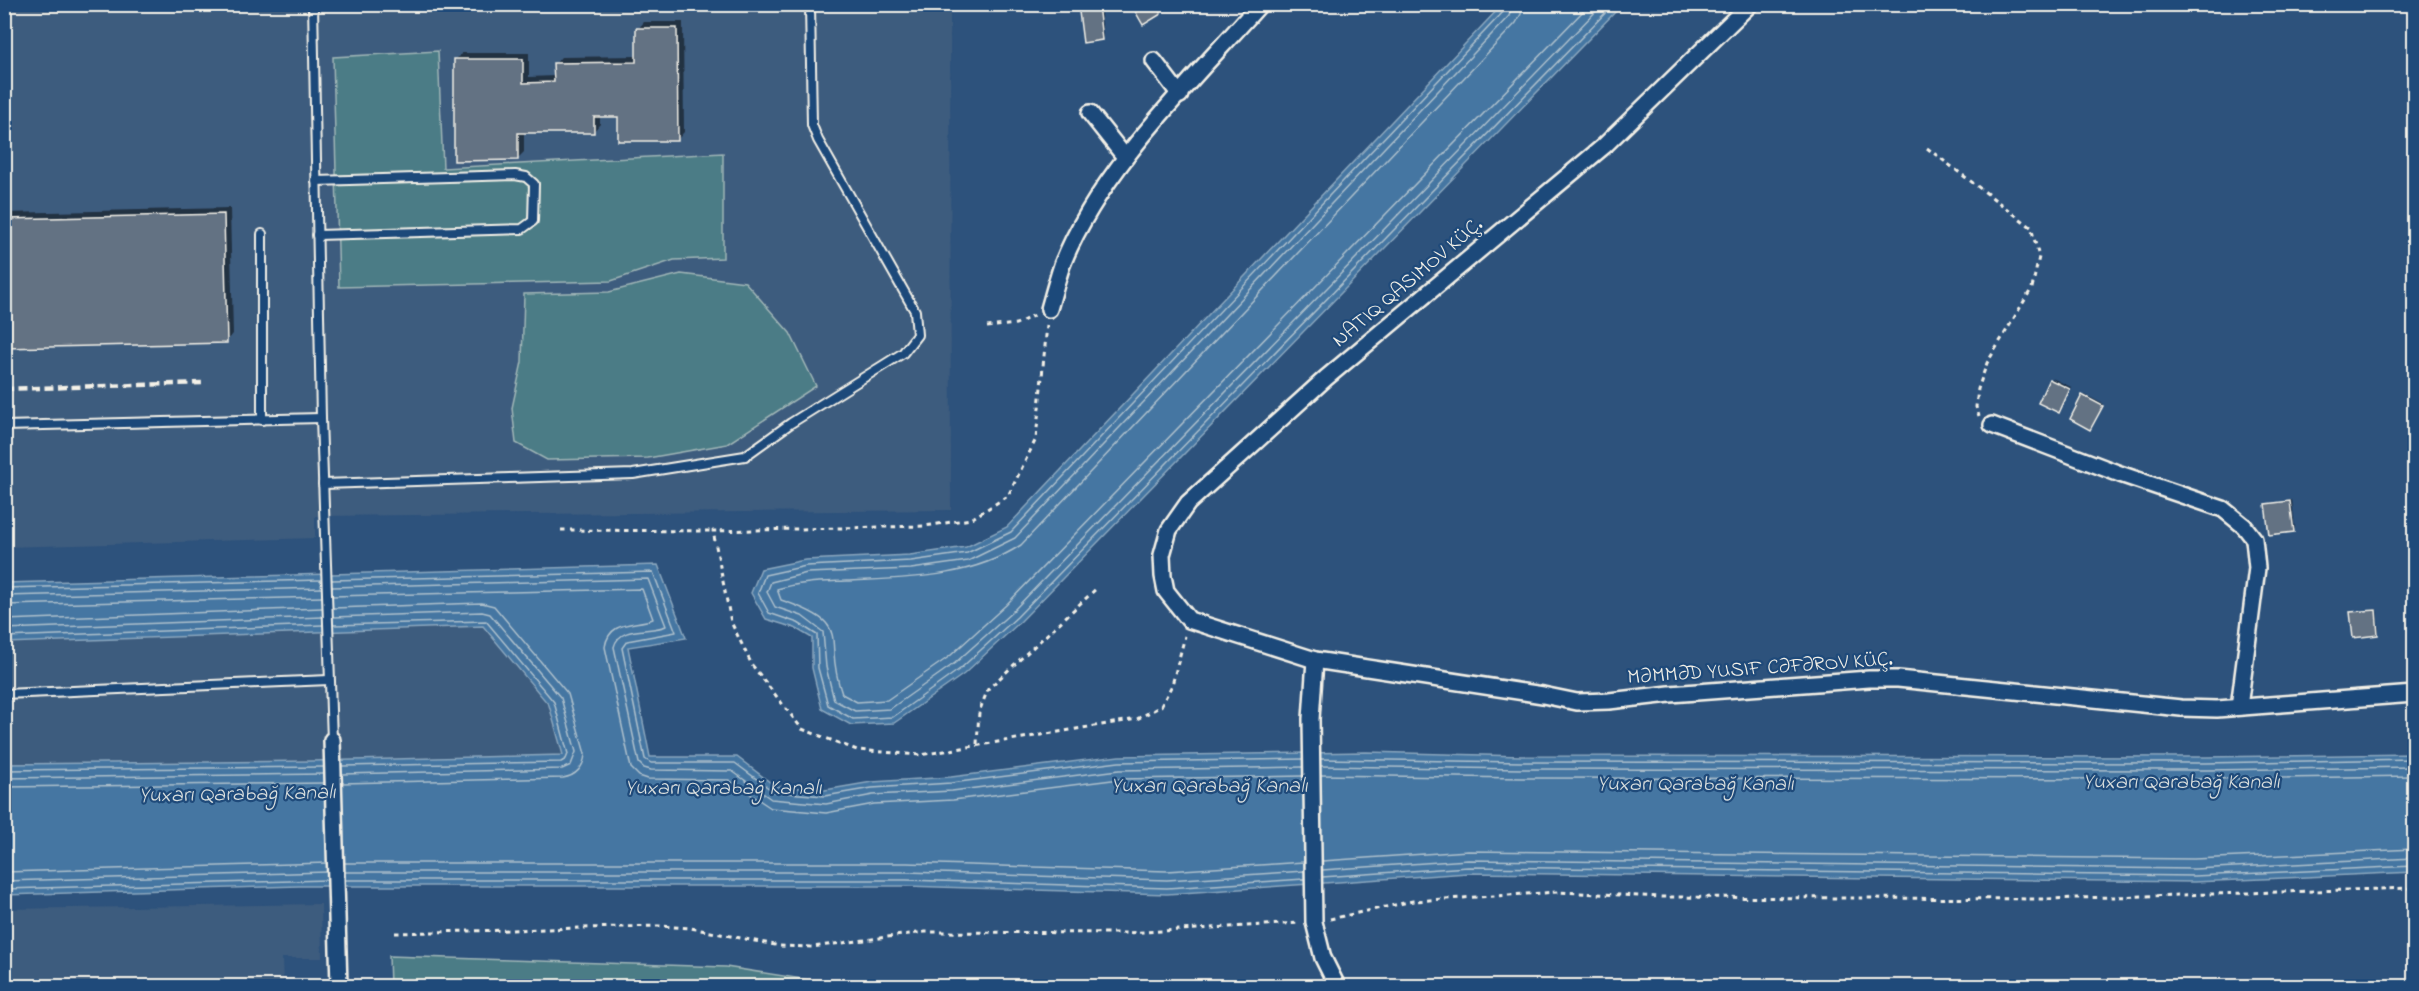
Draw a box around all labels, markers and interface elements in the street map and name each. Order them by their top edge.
street label: NATIQ QASIMOV KÜÇ. [1326,211,1490,355]
street label: MƏMMƏD YUSIF CƏFƏROV KÜÇ. [1626,645,1894,693]
water label: Yuxarı Qarabağ Kanalı [2082,767,2281,799]
water label: Yuxarı Qarabağ Kanalı [1596,769,1795,801]
water label: Yuxarı Qarabağ Kanalı [1110,771,1309,803]
water label: Yuxarı Qarabağ Kanalı [624,773,823,805]
water label: Yuxarı Qarabağ Kanalı [138,777,337,813]

